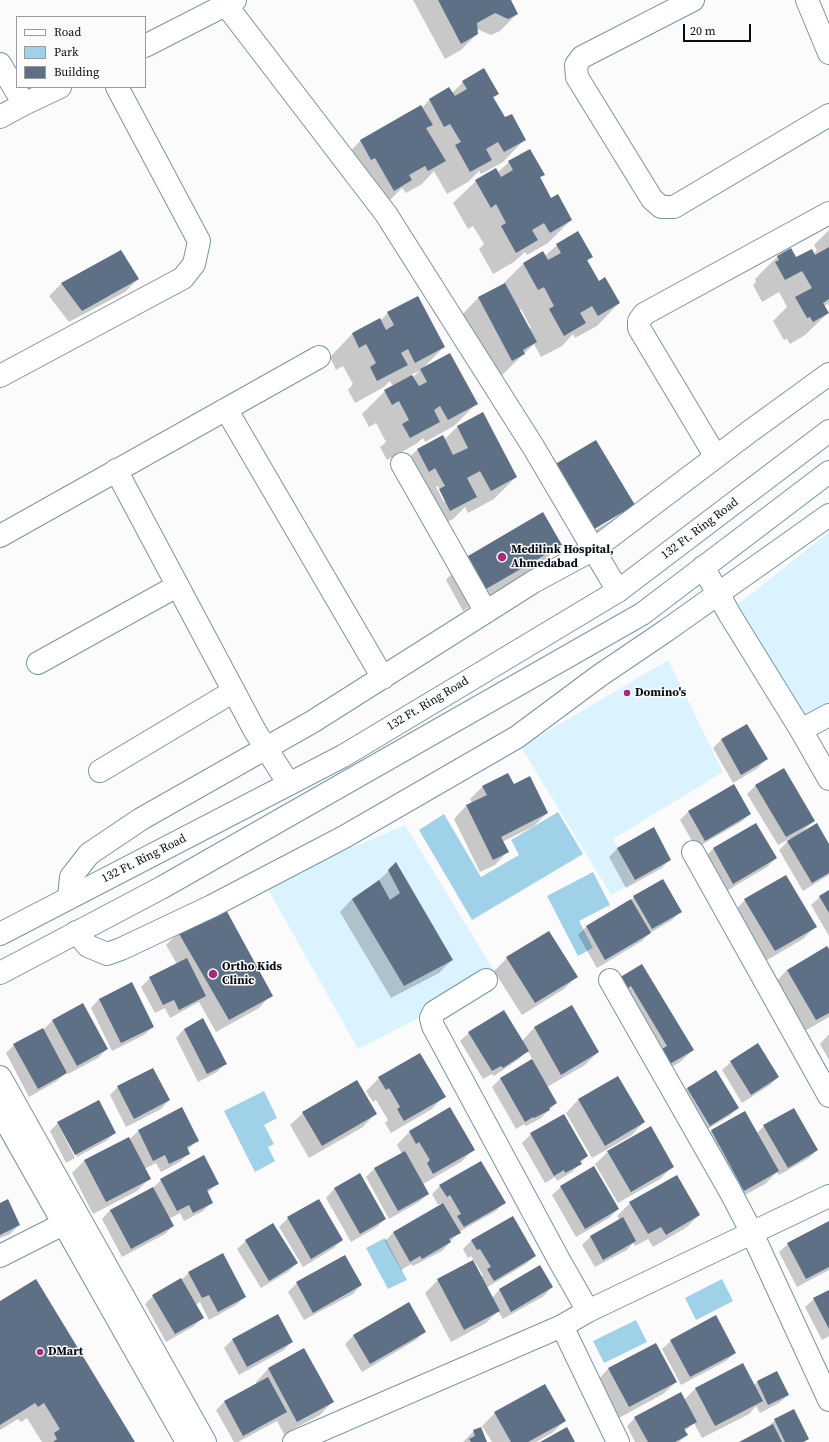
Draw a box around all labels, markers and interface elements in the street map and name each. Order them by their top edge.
legend [16,16,146,88]
scale bar [685,16,753,42]
text: 20 m [690,23,716,39]
text: Road [54,24,81,40]
text: Park [54,44,79,60]
text: Building [54,64,99,80]
street label: 132 Ft. Ring Road [659,495,741,563]
place label: Medilink Hospital, Ahmedabad [511,543,614,571]
marker: Medilink Hospital, Ahmedabad [496,551,508,563]
street label: 132 Ft. Ring Road [384,674,472,734]
place label: Domino's [635,686,686,700]
marker: Domino's [622,688,632,698]
street label: 132 Ft. Ring Road [99,831,189,887]
place label: Ortho Kids Clinic [222,960,282,988]
marker: Ortho Kids Clinic [207,968,219,980]
place label: DMart [48,1345,83,1359]
marker: DMart [35,1347,45,1357]

